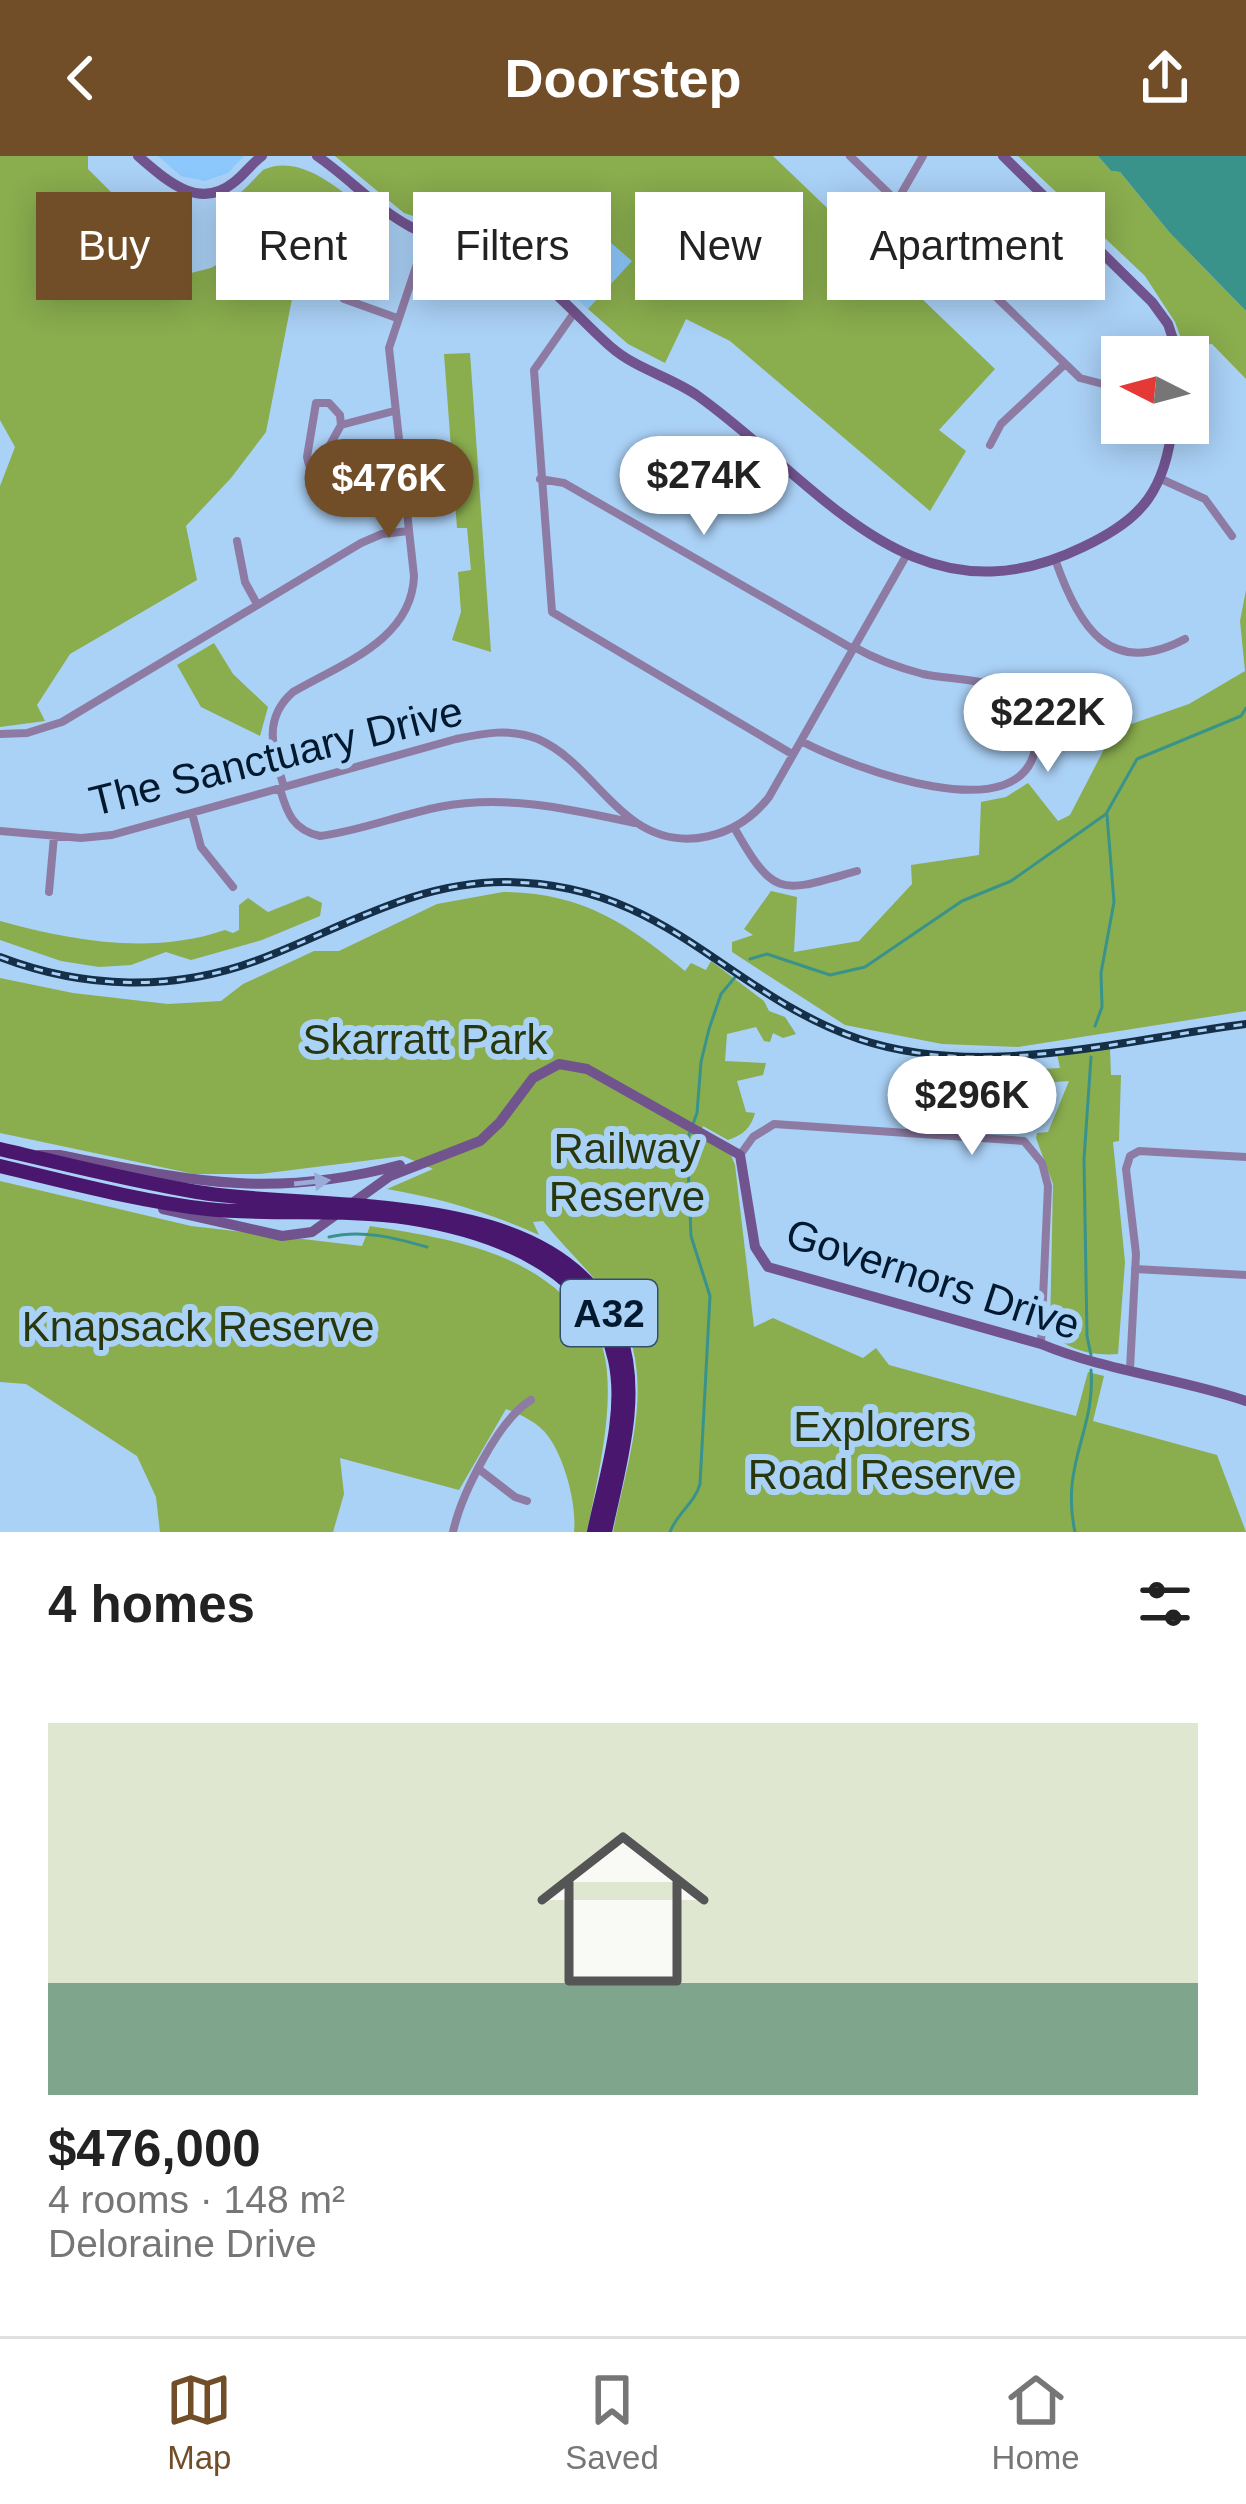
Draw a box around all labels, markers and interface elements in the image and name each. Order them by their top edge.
icon: back [48,45,114,111]
icon: share [1132,45,1198,111]
text: Doorstep [504,48,742,108]
chip: Buy [36,192,192,300]
chip: Rent [216,192,389,300]
chip: Filters [413,192,611,300]
chip: New [635,192,803,300]
chip: Apartment [827,192,1105,300]
north arrow [1101,336,1209,444]
map controls [1101,336,1209,444]
pin: $274K [620,436,788,538]
pin: $476K [305,439,473,541]
text: $274K [647,453,761,496]
text: $476K [332,456,446,499]
pin: $222K [964,673,1132,775]
street label: The Sanctuary Drive [85,687,467,825]
text: $222K [991,690,1105,733]
park label: Skarratt Park [302,1016,549,1063]
pin: $296K [888,1056,1056,1158]
text: $296K [915,1073,1029,1116]
park label: Railway Reserve [549,1125,705,1220]
one-way arrow [293,1172,331,1191]
street label: Governors Drive [780,1209,1086,1349]
road number: A32 [561,1280,657,1346]
park label: Knapsack Reserve [22,1303,374,1350]
park label: Explorers Road Reserve [748,1403,1016,1498]
icon: filters [1132,1571,1198,1637]
text: 4 homes [48,1576,255,1633]
icon: home [515,1801,731,2017]
text: $476,000 [48,2120,261,2177]
text: 4 rooms · 148 m² [48,2178,345,2221]
text: Deloraine Drive [48,2222,317,2265]
tab: Map [166,2367,232,2477]
tab: Saved [565,2367,659,2477]
tab: Home [992,2367,1080,2477]

